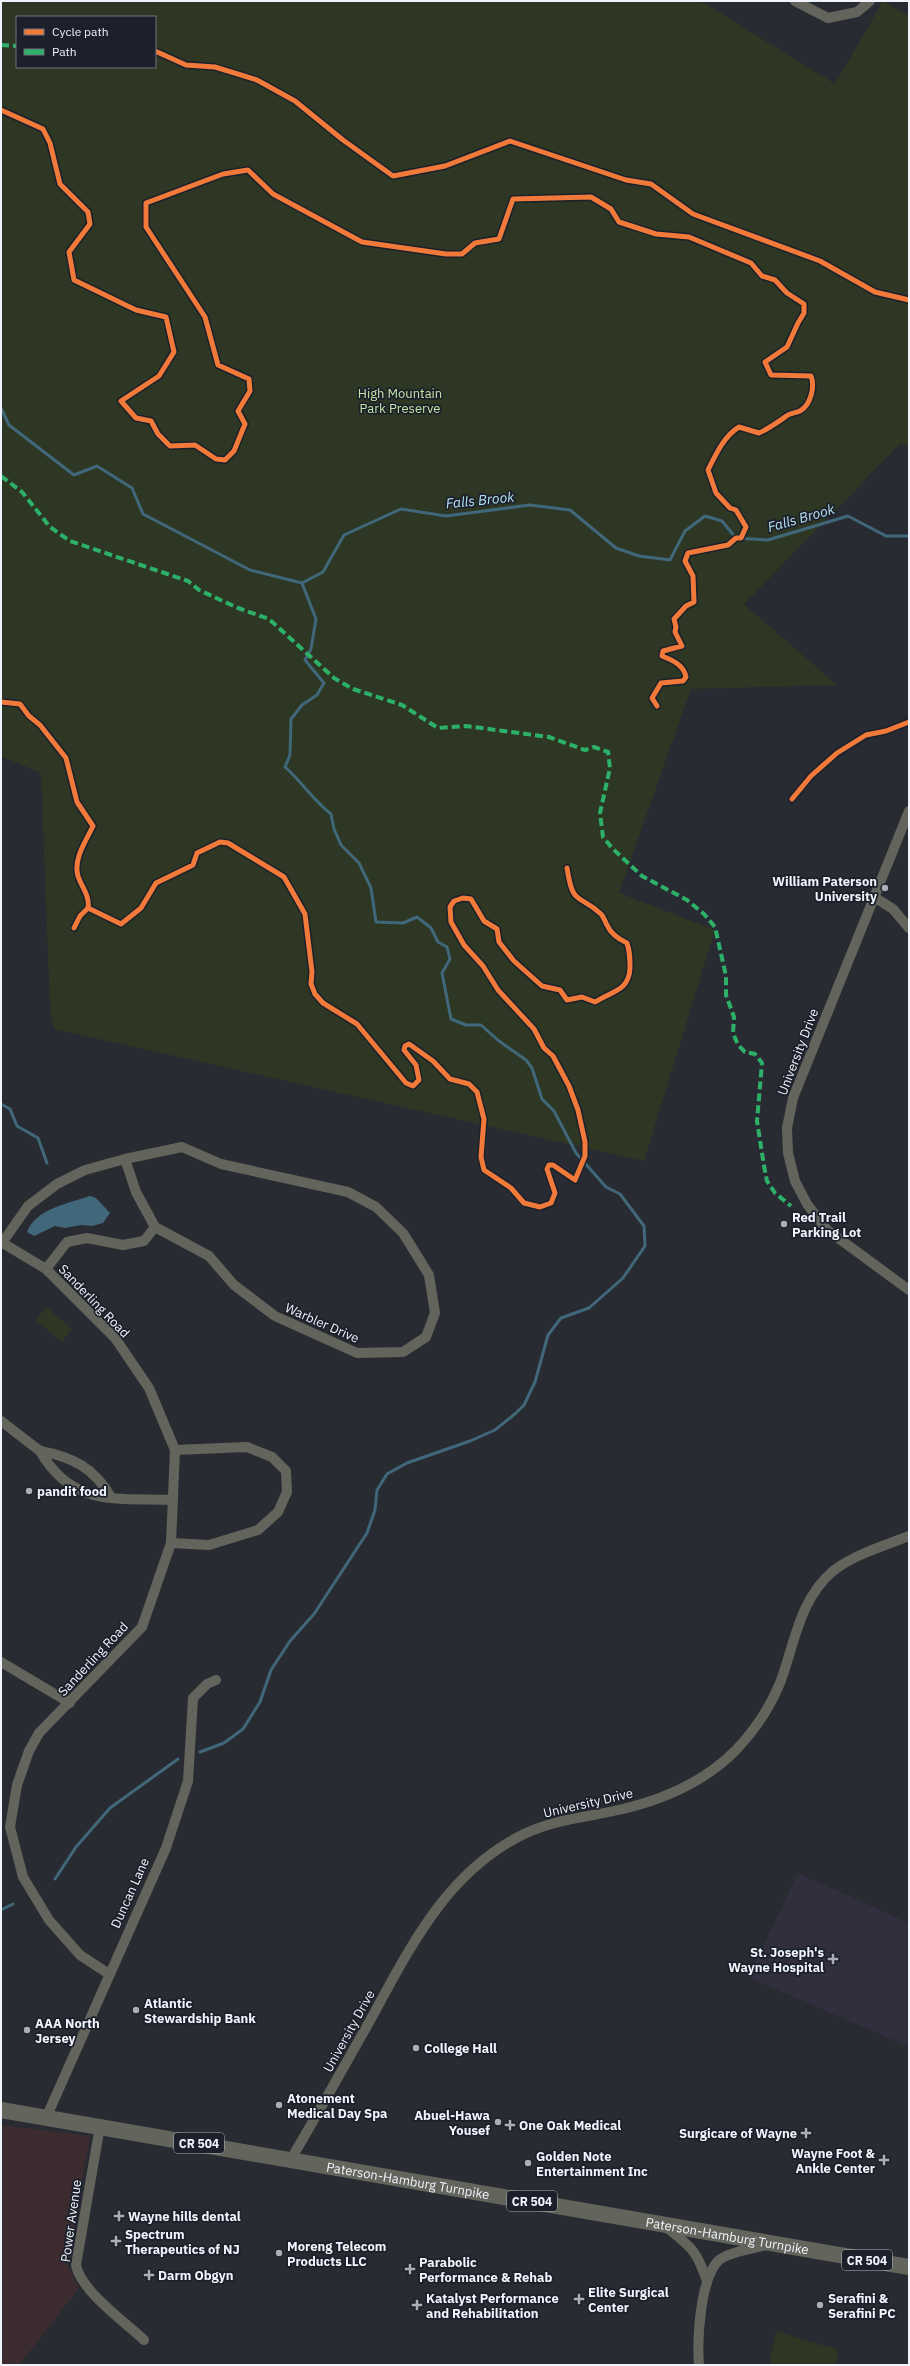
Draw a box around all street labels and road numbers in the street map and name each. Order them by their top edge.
street label: University Drive [774,1006,822,1098]
street label: Sanderling Road [55,1261,133,1341]
street label: Warbler Drive [282,1299,362,1347]
street label: Sanderling Road [54,1618,132,1700]
street label: University Drive [541,1784,635,1822]
street label: Duncan Lane [107,1855,153,1931]
street label: University Drive [319,1987,379,2075]
road number: CR 504 [174,2133,224,2153]
street label: Paterson-Hamburg Turnpike [325,2158,491,2203]
street label: Power Avenue [57,2179,85,2263]
road number: CR 504 [507,2191,557,2211]
street label: Paterson-Hamburg Turnpike [644,2213,810,2258]
road number: CR 504 [842,2250,892,2270]

